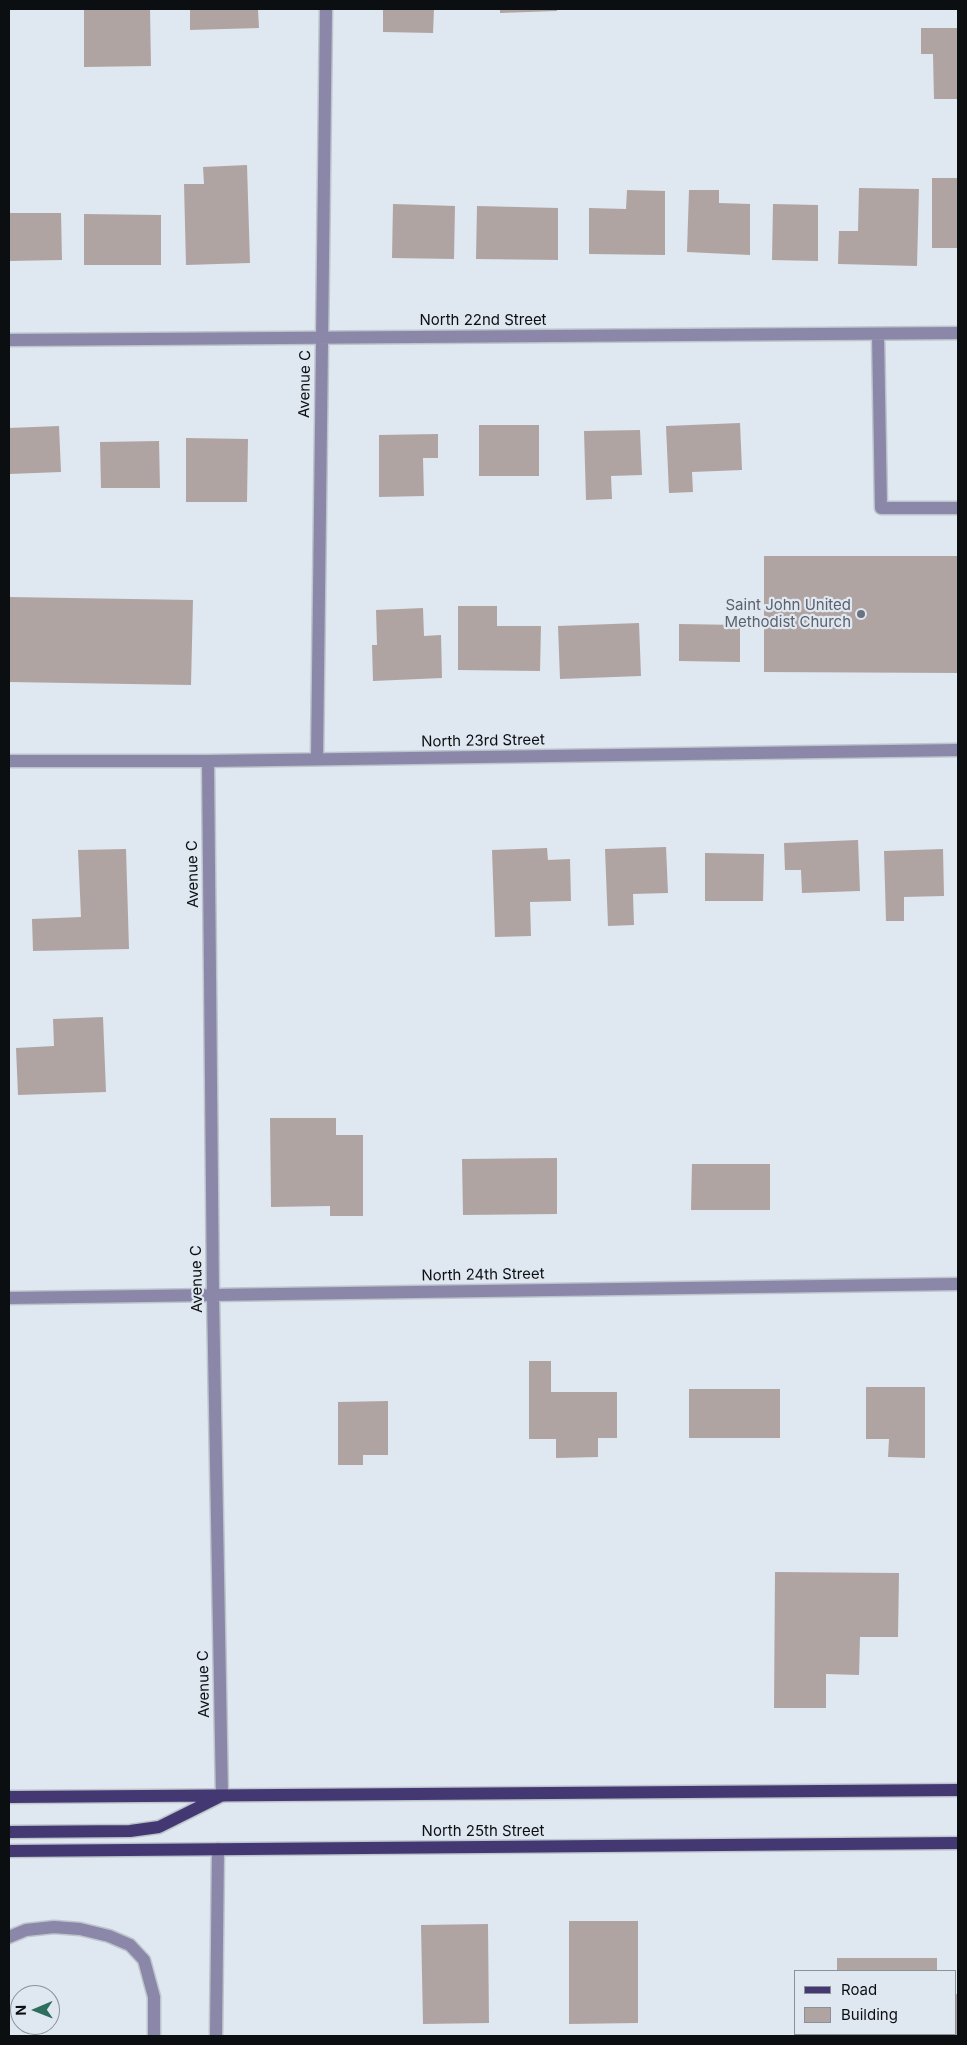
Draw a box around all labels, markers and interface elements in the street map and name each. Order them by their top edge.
street label: North 22nd Street [419,311,547,329]
street label: Avenue C [295,350,315,418]
place label: Saint John United Methodist Church [725,596,851,631]
marker: Saint John United Methodist Church [855,608,867,620]
street label: North 23rd Street [421,731,545,751]
street label: Avenue C [183,840,203,908]
street label: Avenue C [187,1245,207,1313]
street label: North 24th Street [421,1265,545,1285]
street label: Avenue C [194,1650,214,1718]
street label: North 25th Street [422,1822,544,1840]
legend [794,1970,957,2035]
text: Road [841,1980,877,1999]
north arrow [10,1985,60,2035]
text: N [12,2005,29,2016]
text: Building [841,2005,898,2024]

